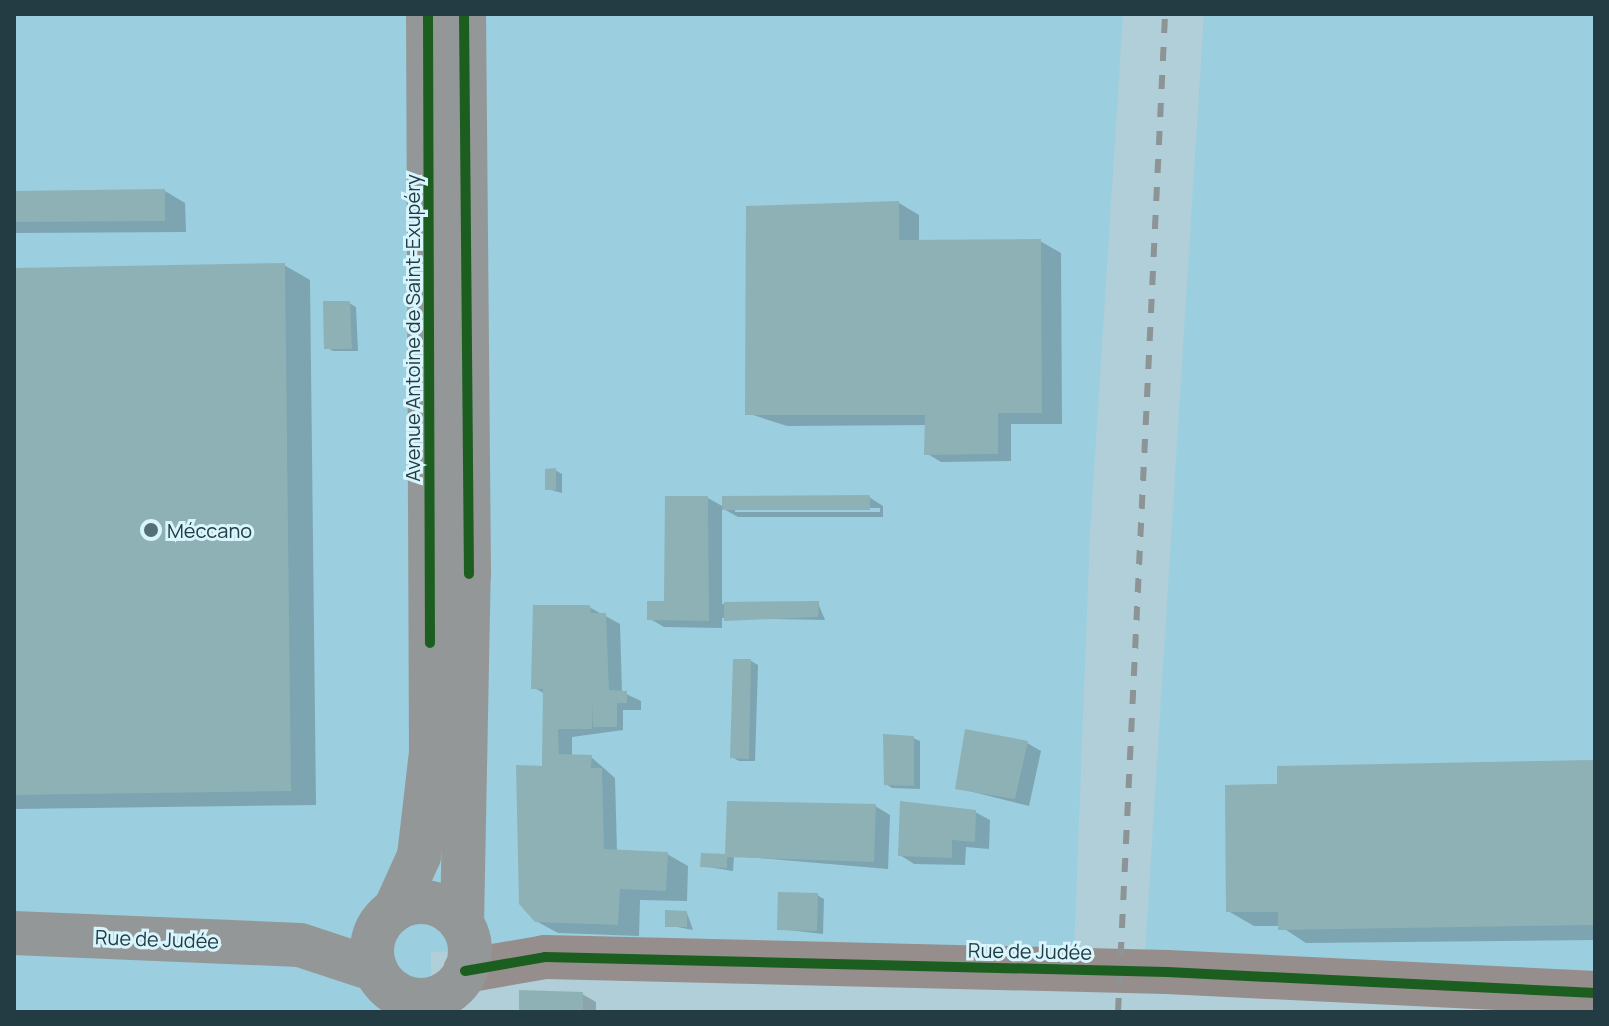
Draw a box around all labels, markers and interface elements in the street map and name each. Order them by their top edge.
street label: Avenue Antoine de Saint-Exupéry [400,174,424,482]
place label: Méccano [167,518,252,542]
marker: Méccano [142,521,160,539]
street label: Rue de Judée [95,925,219,953]
street label: Rue de Judée [968,938,1092,964]

